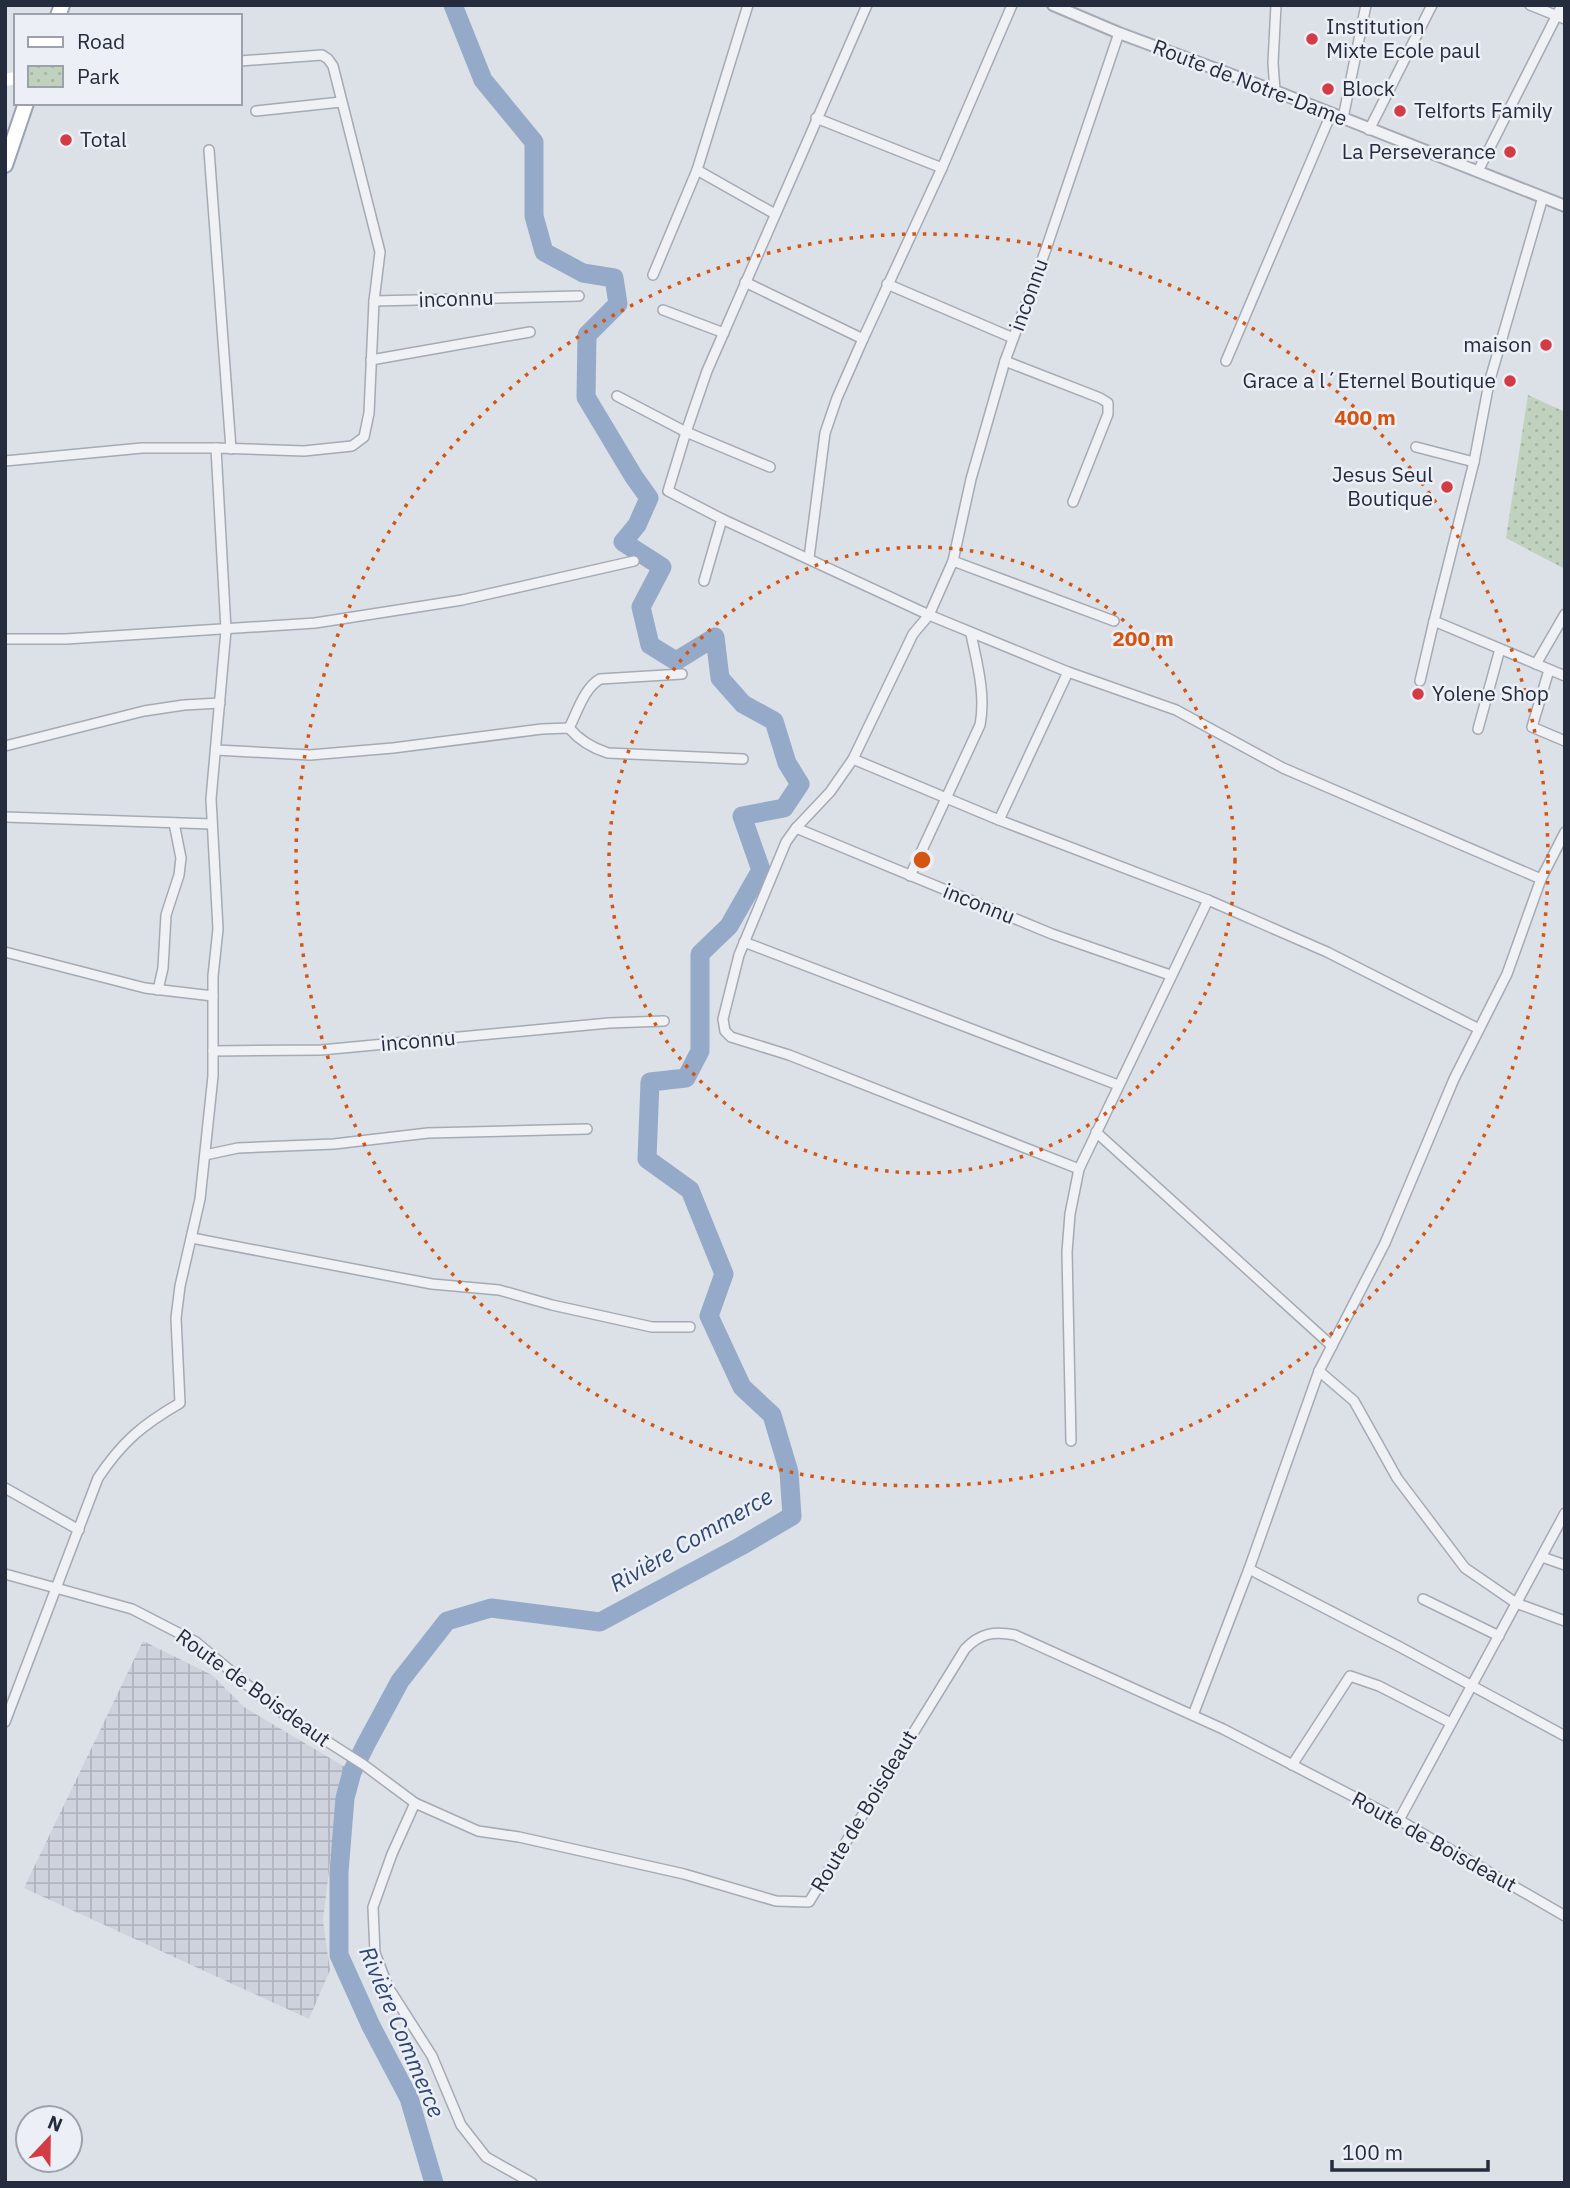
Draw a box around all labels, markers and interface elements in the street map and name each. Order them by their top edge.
place label: Institution Mixte Ecole paul [1326,12,1480,64]
legend [14,14,242,105]
text: Road [77,27,125,55]
marker: Institution Mixte Ecole paul [1304,31,1320,47]
street label: Route de Notre-Dame [1149,32,1352,132]
text: Park [77,62,120,90]
place label: Block [1342,74,1395,102]
marker: Block [1320,81,1336,97]
place label: Telforts Family [1414,96,1553,124]
marker: Telforts Family [1392,103,1408,119]
place label: Total [80,125,127,153]
marker: Total [58,132,74,148]
place label: La Perseverance [1342,137,1496,165]
marker: La Perseverance [1502,144,1518,160]
street label: inconnu [1002,255,1054,335]
street label: inconnu [418,283,494,313]
place label: maison [1463,330,1532,358]
marker: maison [1538,337,1554,353]
place label: Grace a l´Eternel Boutique [1243,366,1496,394]
marker: Grace a l´Eternel Boutique [1502,373,1518,389]
text: 400 m [1334,403,1396,431]
place label: Jesus Seul Boutique [1332,460,1433,512]
marker: Jesus Seul Boutique [1439,479,1455,495]
text: 200 m [1112,624,1174,652]
place label: Yolene Shop [1432,679,1549,707]
marker: Yolene Shop [1410,686,1426,702]
centre of rings [910,848,934,872]
street label: inconnu [939,876,1019,930]
street label: inconnu [379,1023,457,1057]
water label: Rivière Commerce [604,1480,778,1598]
street label: Route de Boisdeaut [171,1622,336,1753]
street label: Route de Boisdeaut [804,1724,923,1897]
street label: Route de Boisdeaut [1347,1784,1522,1898]
water label: Rivière Commerce [353,1941,453,2122]
north arrow [14,2104,84,2174]
text: N [44,2110,66,2137]
scale bar [1332,2128,1488,2172]
text: 100 m [1342,2138,1403,2166]

